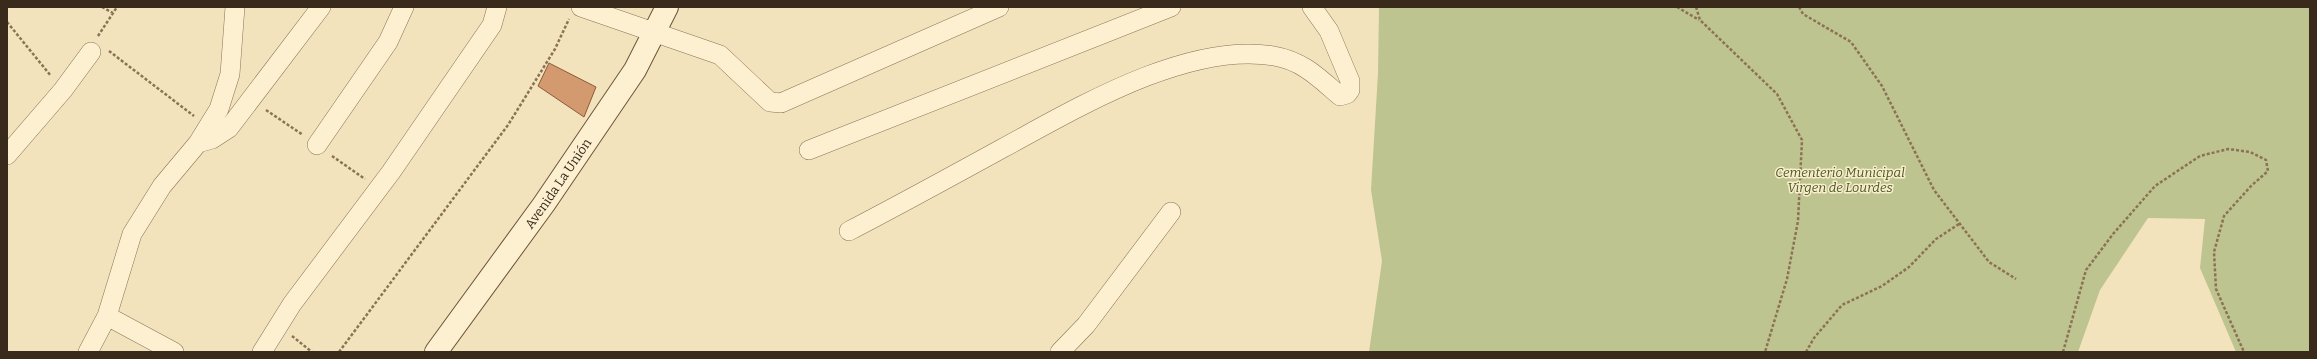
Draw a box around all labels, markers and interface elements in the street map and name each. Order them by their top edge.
street label: Avenida La Unión [521,135,594,231]
park label: Cementerio Municipal Virgen de Lourdes [1775,165,1905,195]

